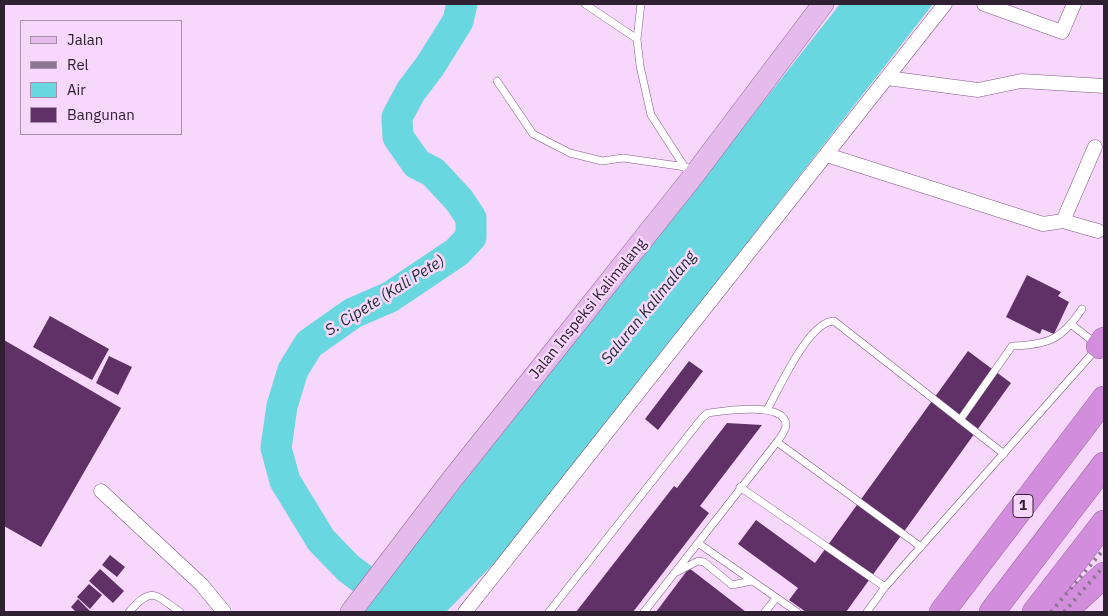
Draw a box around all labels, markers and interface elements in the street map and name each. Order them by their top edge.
legend [20,20,182,135]
text: Jalan [67,30,103,49]
text: Rel [67,55,89,74]
text: Air [67,80,86,99]
text: Bangunan [67,105,135,124]
street label: Jalan Inspeksi Kalimalang [526,235,650,383]
water label: Saluran Kalimalang [597,247,701,369]
water label: S. Cipete (Kali Pete) [322,251,448,341]
road number: 1 [1013,494,1033,518]

